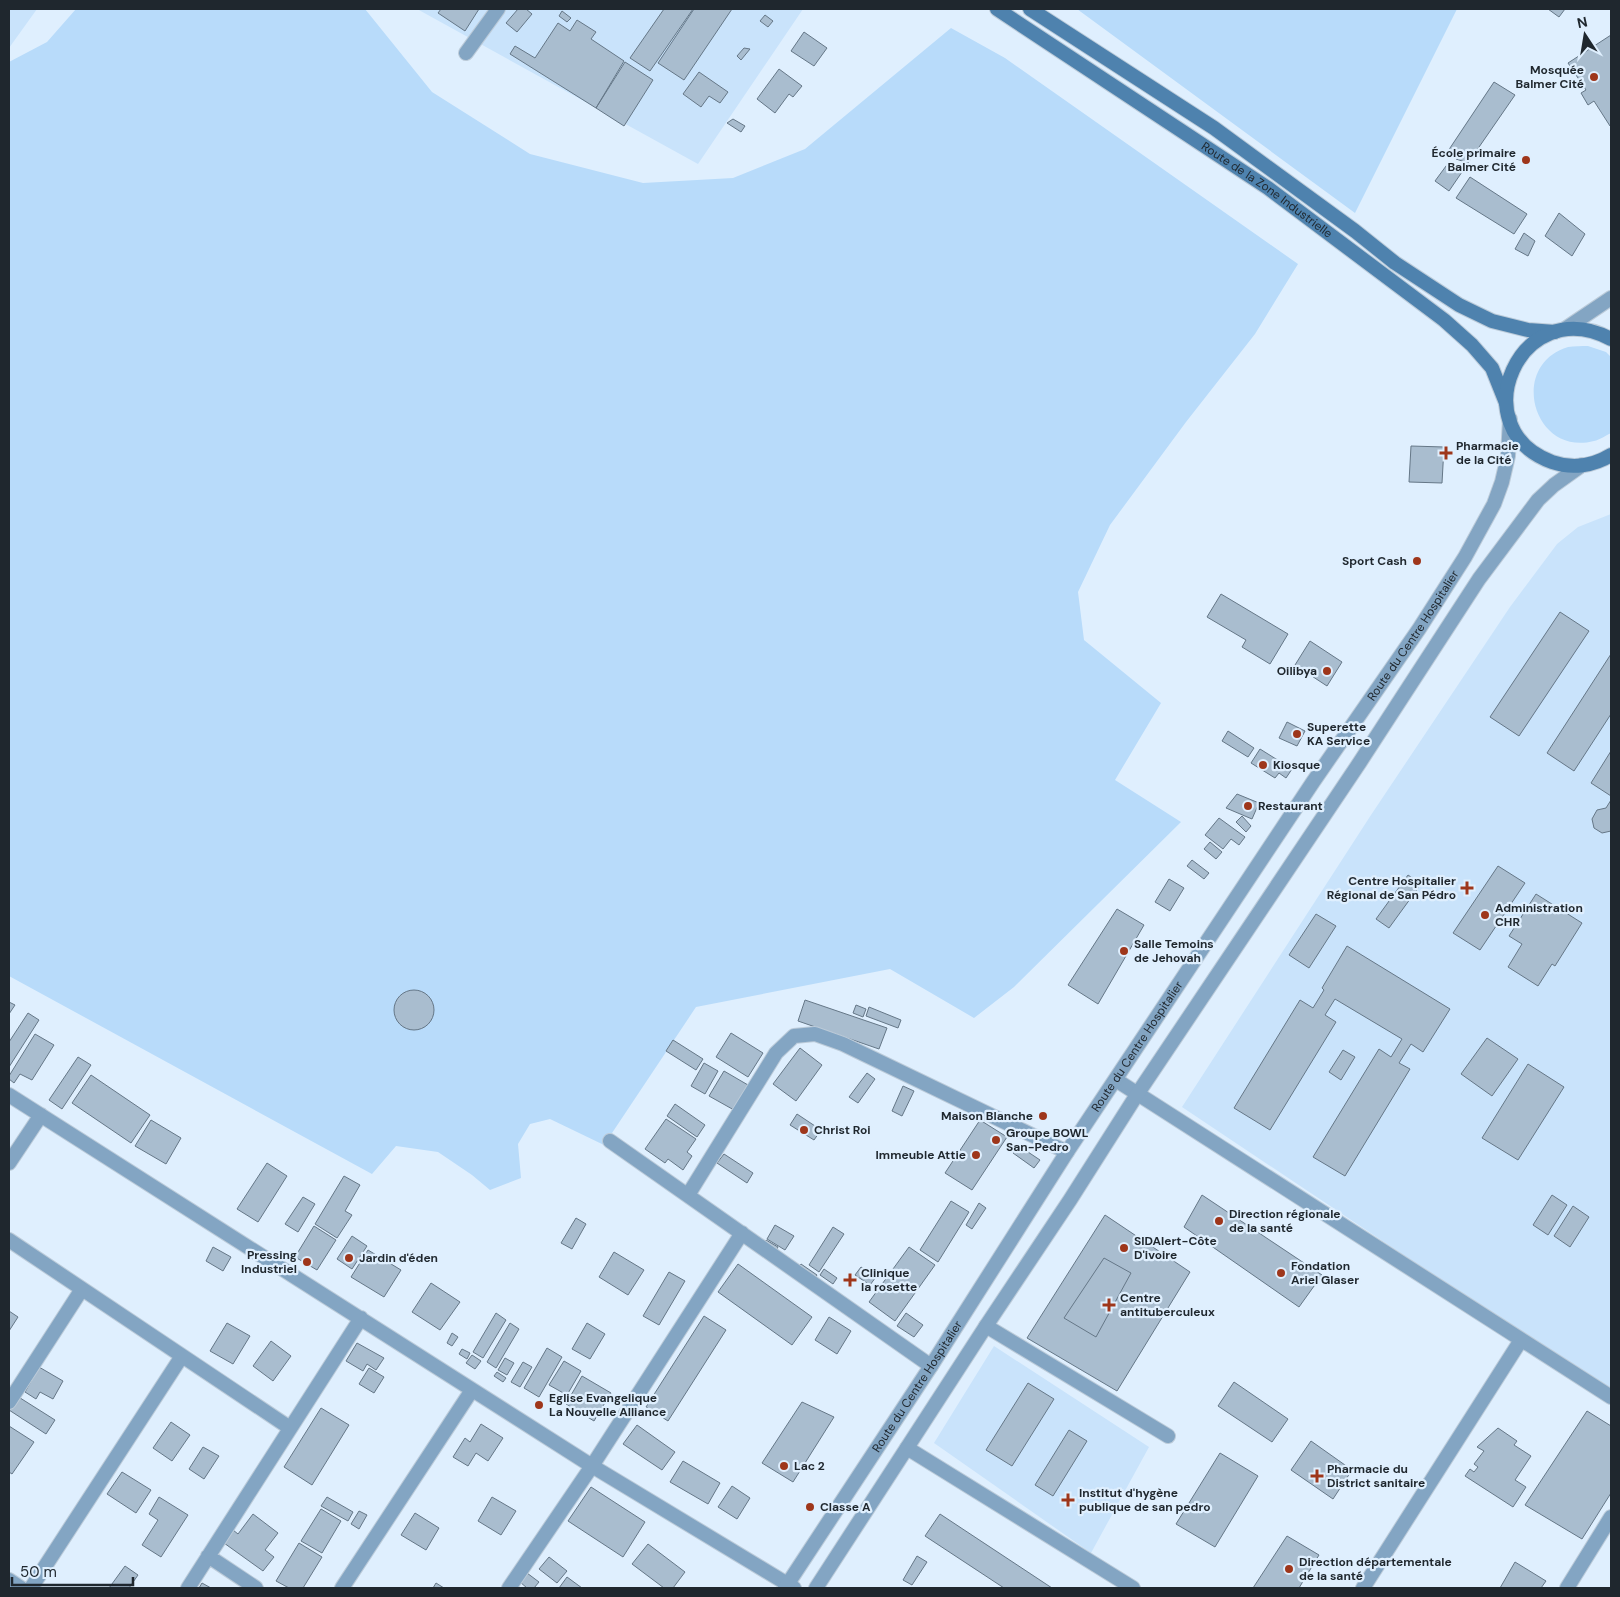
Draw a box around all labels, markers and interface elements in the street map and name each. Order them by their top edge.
north arrow [1560,10,1610,60]
text: N [1575,12,1589,32]
place label: Mosquée Balmer Cité [1515,62,1584,92]
marker: Mosquée Balmer Cité [1588,71,1600,83]
street label: Route de la Zone Industrielle [1198,138,1336,242]
place label: École primaire Balmer Cité [1431,145,1516,175]
marker: École primaire Balmer Cité [1520,154,1532,166]
place label: Pharmacie de la Cité [1456,438,1519,468]
marker: Pharmacie de la Cité [1440,447,1452,459]
place label: Sport Cash [1342,553,1407,569]
marker: Sport Cash [1411,555,1423,567]
street label: Route du Centre Hospitalier [1364,567,1463,704]
place label: Oilibya [1277,663,1317,679]
marker: Oilibya [1321,665,1333,677]
place label: Superette KA Service [1307,719,1370,749]
marker: Superette KA Service [1291,728,1303,740]
place label: Kiosque [1273,757,1320,773]
marker: Kiosque [1257,759,1269,771]
place label: Restaurant [1258,798,1323,814]
marker: Restaurant [1242,800,1254,812]
place label: Centre Hospitalier Régional de San Pédro [1327,873,1456,903]
marker: Centre Hospitalier Régional de San Pédro [1460,881,1474,895]
place label: Administration CHR [1495,900,1583,930]
marker: Administration CHR [1479,909,1491,921]
place label: Salle Temoins de Jehovah [1134,936,1214,966]
marker: Salle Temoins de Jehovah [1118,945,1130,957]
street label: Route du Centre Hospitalier [1088,977,1187,1115]
place label: Maison Blanche [941,1108,1033,1124]
marker: Maison Blanche [1037,1110,1049,1122]
place label: Christ Roi [814,1122,871,1138]
marker: Christ Roi [798,1124,810,1136]
place label: Groupe BOWL San-Pedro [1006,1125,1089,1155]
marker: Groupe BOWL San-Pedro [990,1134,1002,1146]
place label: Immeuble Attie [876,1147,966,1163]
marker: Immeuble Attie [970,1149,982,1161]
place label: Direction régionale de la santé [1229,1206,1341,1236]
marker: Direction régionale de la santé [1213,1215,1225,1227]
place label: SIDAlert-Côte D'ivoire [1134,1233,1217,1263]
marker: SIDAlert-Côte D'ivoire [1118,1242,1130,1254]
place label: Pressing Industriel [241,1247,297,1277]
place label: Jardin d'éden [359,1250,438,1266]
marker: Jardin d'éden [343,1252,355,1264]
marker: Pressing Industriel [301,1256,313,1268]
place label: Fondation Ariel Glaser [1291,1258,1359,1288]
place label: Clinique la rosette [861,1265,917,1295]
marker: Fondation Ariel Glaser [1275,1267,1287,1279]
marker: Clinique la rosette [843,1273,857,1287]
place label: Centre antituberculeux [1120,1290,1215,1320]
marker: Centre antituberculeux [1102,1298,1116,1312]
street label: Route du Centre Hospitalier [868,1317,966,1455]
place label: Eglise Evangelique La Nouvelle Alliance [549,1390,666,1420]
marker: Eglise Evangelique La Nouvelle Alliance [533,1399,545,1411]
place label: Lac 2 [794,1458,825,1474]
marker: Lac 2 [778,1460,790,1472]
place label: Pharmacie du District sanitaire [1327,1461,1425,1491]
marker: Pharmacie du District sanitaire [1311,1470,1323,1482]
place label: Institut d'hygène publique de san pedro [1079,1485,1211,1515]
marker: Institut d'hygène publique de san pedro [1061,1493,1075,1507]
place label: Classe A [820,1499,871,1515]
marker: Classe A [804,1501,816,1513]
scale bar [12,1554,134,1586]
place label: Direction départementale de la santé [1299,1554,1452,1584]
text: 50 m [20,1562,57,1582]
marker: Direction départementale de la santé [1283,1563,1295,1575]

